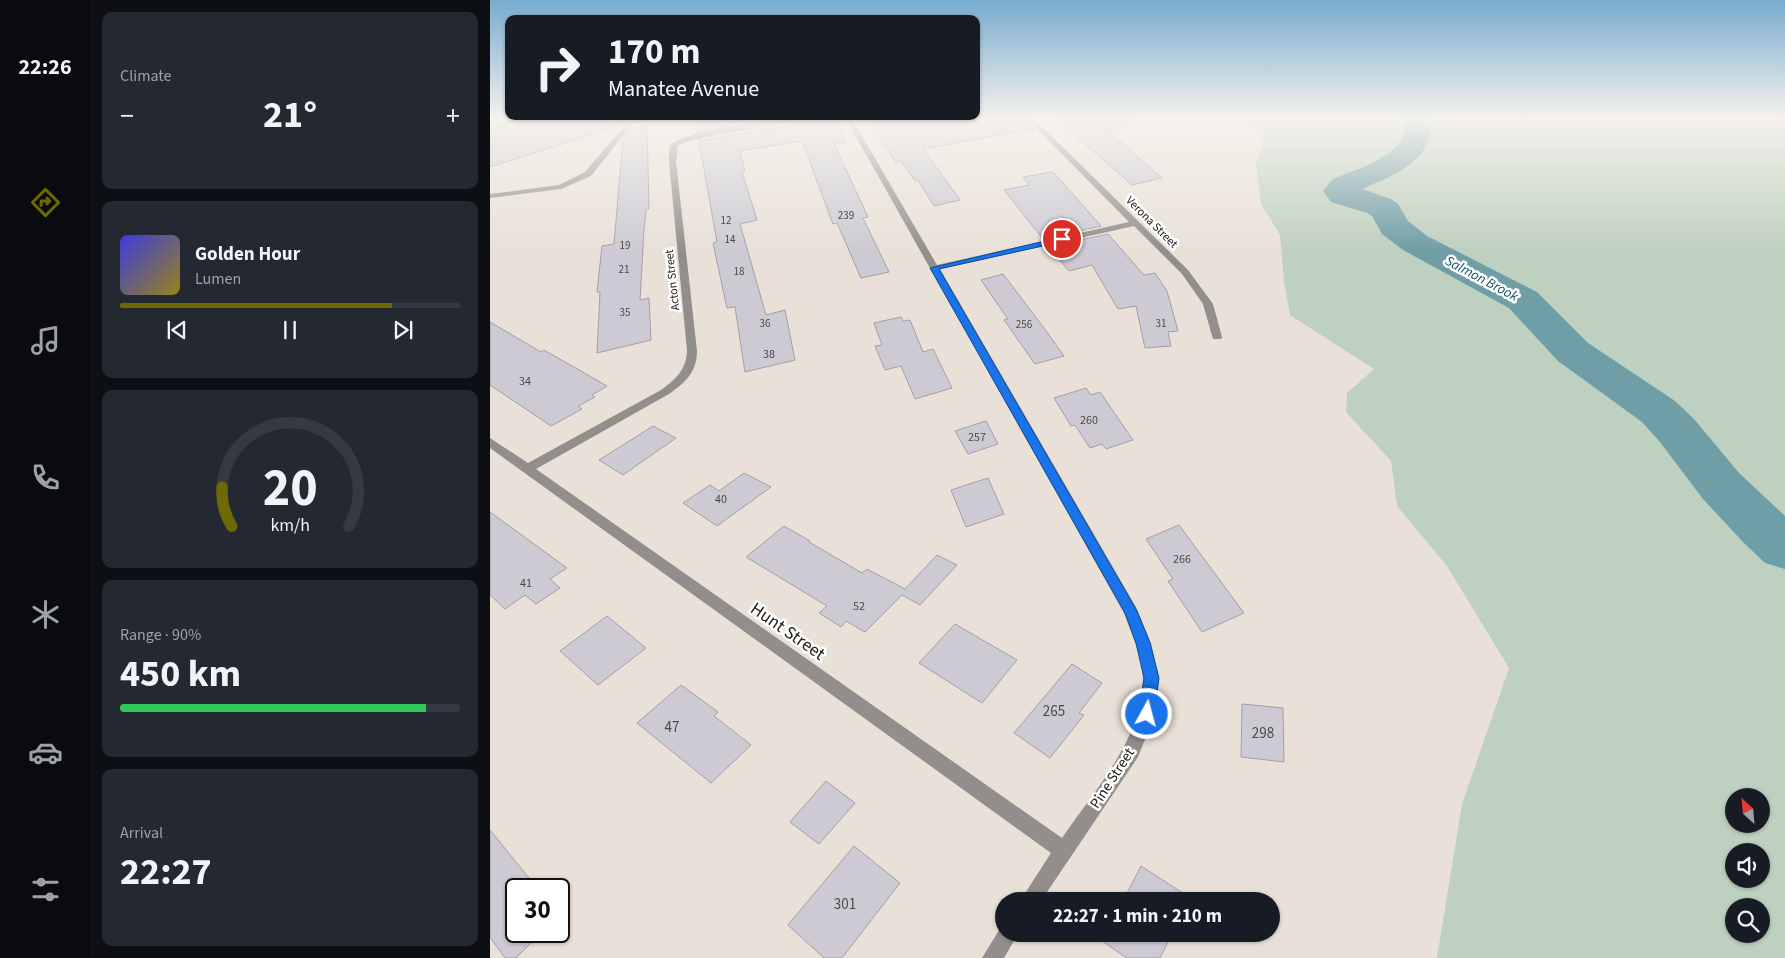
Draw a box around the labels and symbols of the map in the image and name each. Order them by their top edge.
street label: Verona Street [1122,192,1182,252]
house number: 239 [838,208,854,223]
house number: 12 [721,213,731,228]
pin [1041,218,1083,260]
house number: 14 [725,232,736,247]
house number: 19 [620,238,630,253]
street label: Acton Street [661,249,684,311]
water label: Salmon Brook [1441,251,1522,307]
house number: 21 [619,262,629,277]
house number: 18 [734,264,745,279]
house number: 35 [620,305,630,320]
house number: 36 [760,316,771,331]
house number: 31 [1156,316,1166,331]
house number: 256 [1016,317,1033,332]
house number: 38 [763,346,775,363]
house number: 34 [519,373,531,390]
house number: 260 [1080,412,1098,429]
house number: 257 [968,429,986,446]
house number: 40 [715,491,727,508]
house number: 266 [1173,551,1191,568]
house number: 41 [520,575,532,592]
street label: Hunt Street [745,596,830,666]
house number: 52 [853,598,865,615]
position arrow [1120,687,1172,739]
house number: 265 [1043,701,1065,722]
house number: 47 [665,717,679,738]
house number: 298 [1252,723,1274,744]
street label: Pine Street [1085,744,1140,813]
north arrow [1725,788,1770,832]
speed limit sign: 30 [505,878,570,943]
house number: 301 [834,894,856,915]

